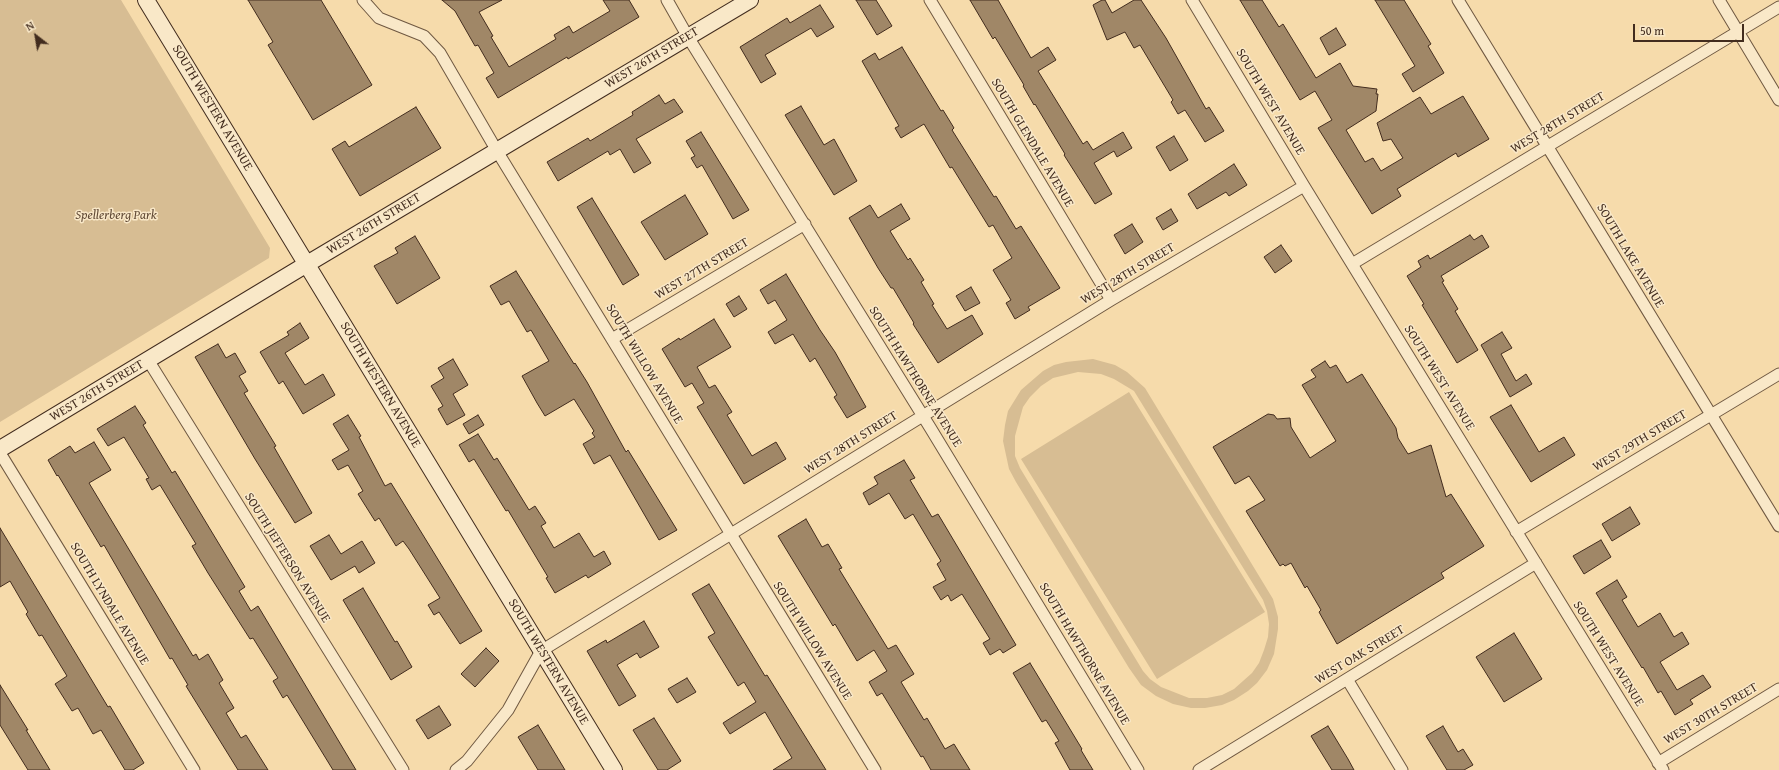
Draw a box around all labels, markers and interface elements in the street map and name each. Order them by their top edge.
north arrow [16,16,56,56]
scale bar [1635,16,1746,42]
text: N [23,17,37,34]
text: 50 m [1640,22,1664,39]
street label: WEST 26TH STREET [602,24,702,92]
street label: SOUTH WESTERN AVENUE [168,42,256,174]
street label: SOUTH WEST AVENUE [1232,46,1308,158]
street label: SOUTH GLENDALE AVENUE [987,76,1077,210]
street label: WEST 28TH STREET [1508,89,1608,157]
street label: WEST 26TH STREET [324,190,424,258]
street label: SOUTH LAKE AVENUE [1593,201,1667,311]
park label: Spellerberg Park [75,208,157,224]
street label: WEST 27TH STREET [652,235,752,303]
street label: WEST 28TH STREET [1078,240,1178,308]
street label: SOUTH WILLOW AVENUE [602,301,686,427]
street label: SOUTH HAWTHORNE AVENUE [865,304,965,450]
street label: SOUTH WESTERN AVENUE [336,319,424,451]
street label: SOUTH WEST AVENUE [1400,322,1478,434]
street label: WEST 26TH STREET [47,357,147,425]
street label: WEST 29TH STREET [1590,407,1690,475]
street label: WEST 28TH STREET [802,408,900,478]
street label: SOUTH JEFFERSON AVENUE [241,490,333,626]
street label: SOUTH LYNDALE AVENUE [66,540,152,668]
street label: SOUTH WILLOW AVENUE [769,579,855,703]
street label: SOUTH HAWTHORNE AVENUE [1035,580,1133,728]
street label: SOUTH WESTERN AVENUE [504,596,592,728]
street label: SOUTH WEST AVENUE [1569,598,1647,710]
street label: WEST OAK STREET [1312,622,1408,688]
street label: WEST 30TH STREET [1661,680,1761,748]

